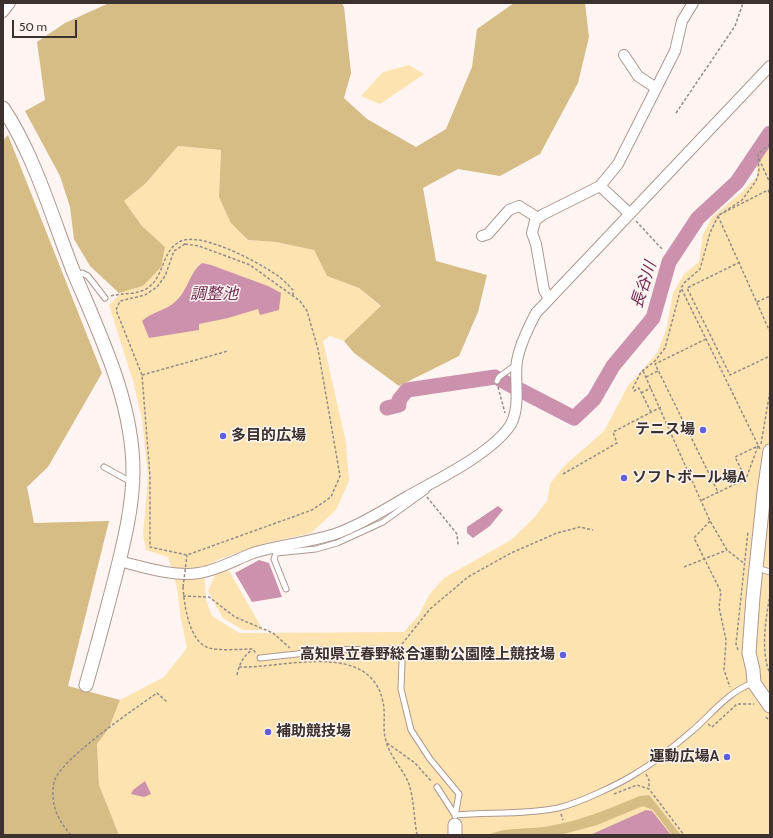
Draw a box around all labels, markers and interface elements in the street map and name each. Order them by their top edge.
scale bar [14,12,79,38]
text: 50 m [19,19,47,34]
water label: 長谷川 [627,259,661,311]
water label: 調整池 [190,284,238,304]
place label: テニス場 [635,421,695,439]
marker: テニス場 [698,425,708,435]
place label: 多目的広場 [231,427,306,445]
marker: 多目的広場 [218,431,228,441]
place label: ソフトボール場A [632,469,746,487]
marker: ソフトボール場A [619,473,629,483]
place label: 高知県立春野総合運動公園陸上競技場 [300,646,555,664]
marker: 高知県立春野総合運動公園陸上競技場 [558,650,568,660]
place label: 補助競技場 [276,723,351,741]
marker: 補助競技場 [263,727,273,737]
place label: 運動広場A [650,748,719,766]
marker: 運動広場A [722,752,732,762]

